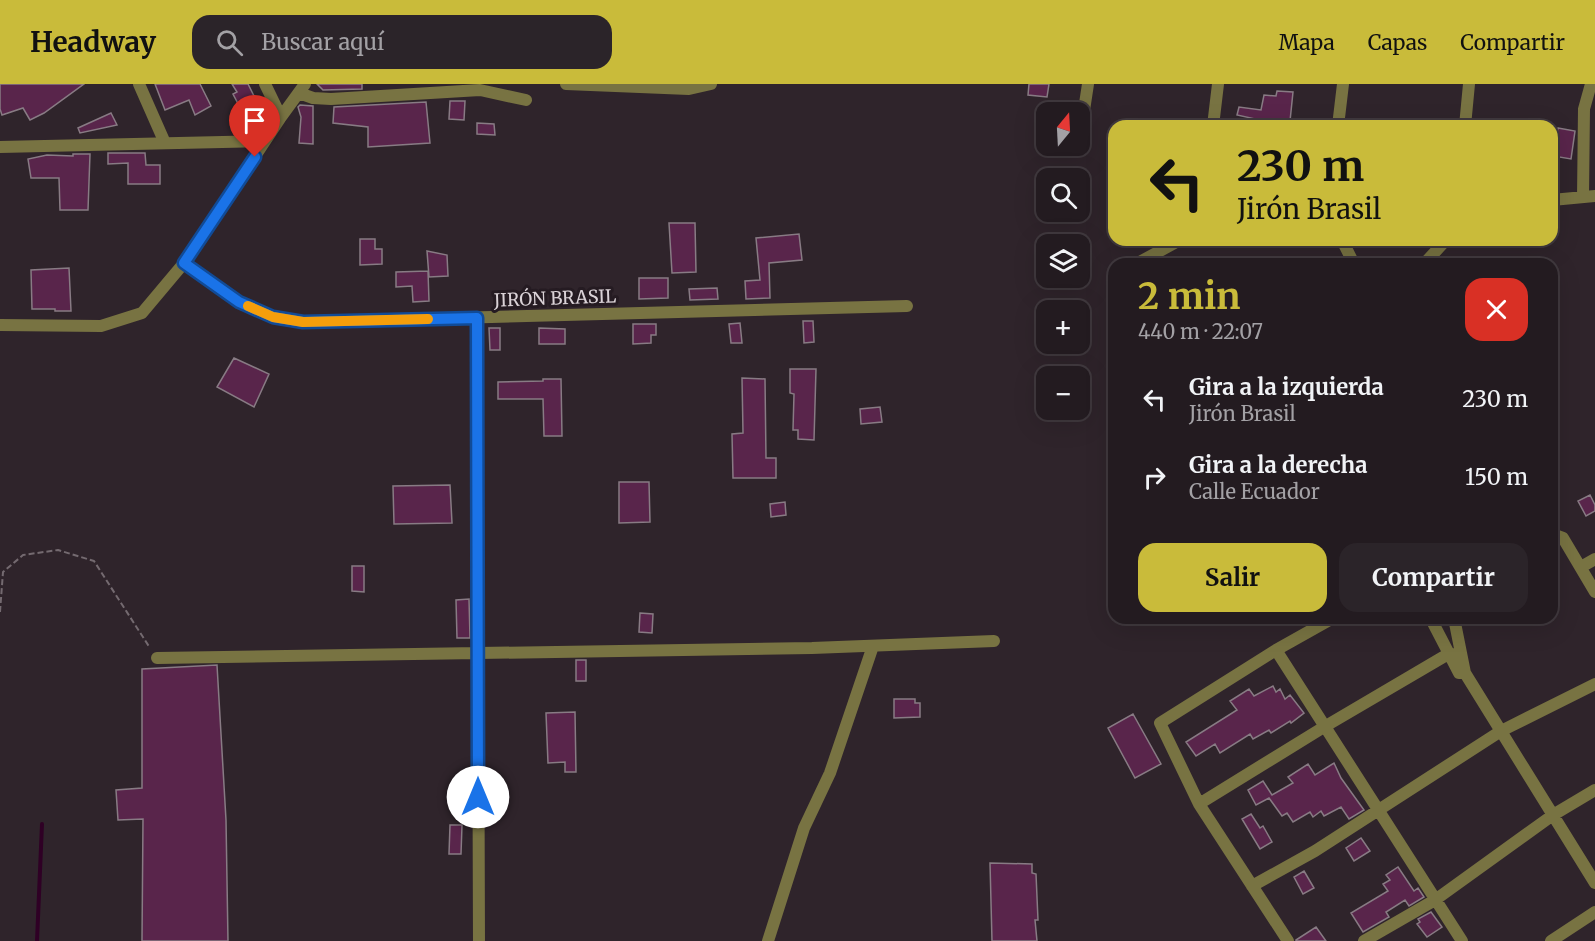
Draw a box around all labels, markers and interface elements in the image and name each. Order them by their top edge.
search box [192,15,612,69]
text: Headway [30,24,156,60]
icon: search [213,26,246,59]
text: Buscar aquí [261,28,384,56]
text: Mapa [1278,29,1335,56]
text: Capas [1368,29,1427,56]
text: Compartir [1460,29,1565,56]
pin [229,95,280,157]
north arrow [1036,102,1090,156]
map controls [1036,102,1090,420]
icon: arrive [238,104,271,137]
text: 230 m [1237,140,1364,192]
icon: left [1138,144,1216,222]
button: search [1036,168,1090,222]
text: Jirón Brasil [1237,192,1381,226]
button: layers [1036,234,1090,288]
text: 2 min [1138,274,1241,319]
button: close [1465,278,1528,341]
street label: JIRÓN BRASIL [492,284,617,312]
button: + [1036,300,1090,354]
text: 440 m · 22:07 [1138,319,1263,344]
button: − [1036,366,1090,420]
text: Gira a la izquierda [1189,373,1384,401]
icon: left [1138,383,1171,416]
text: 230 m [1462,385,1528,413]
text: Jirón Brasil [1189,401,1296,426]
text: Gira a la derecha [1189,451,1367,479]
icon: right [1138,461,1171,494]
text: 150 m [1465,463,1528,491]
text: Calle Ecuador [1189,479,1320,504]
button: Salir [1138,543,1327,612]
button: Compartir [1339,543,1528,612]
position arrow [446,765,510,829]

